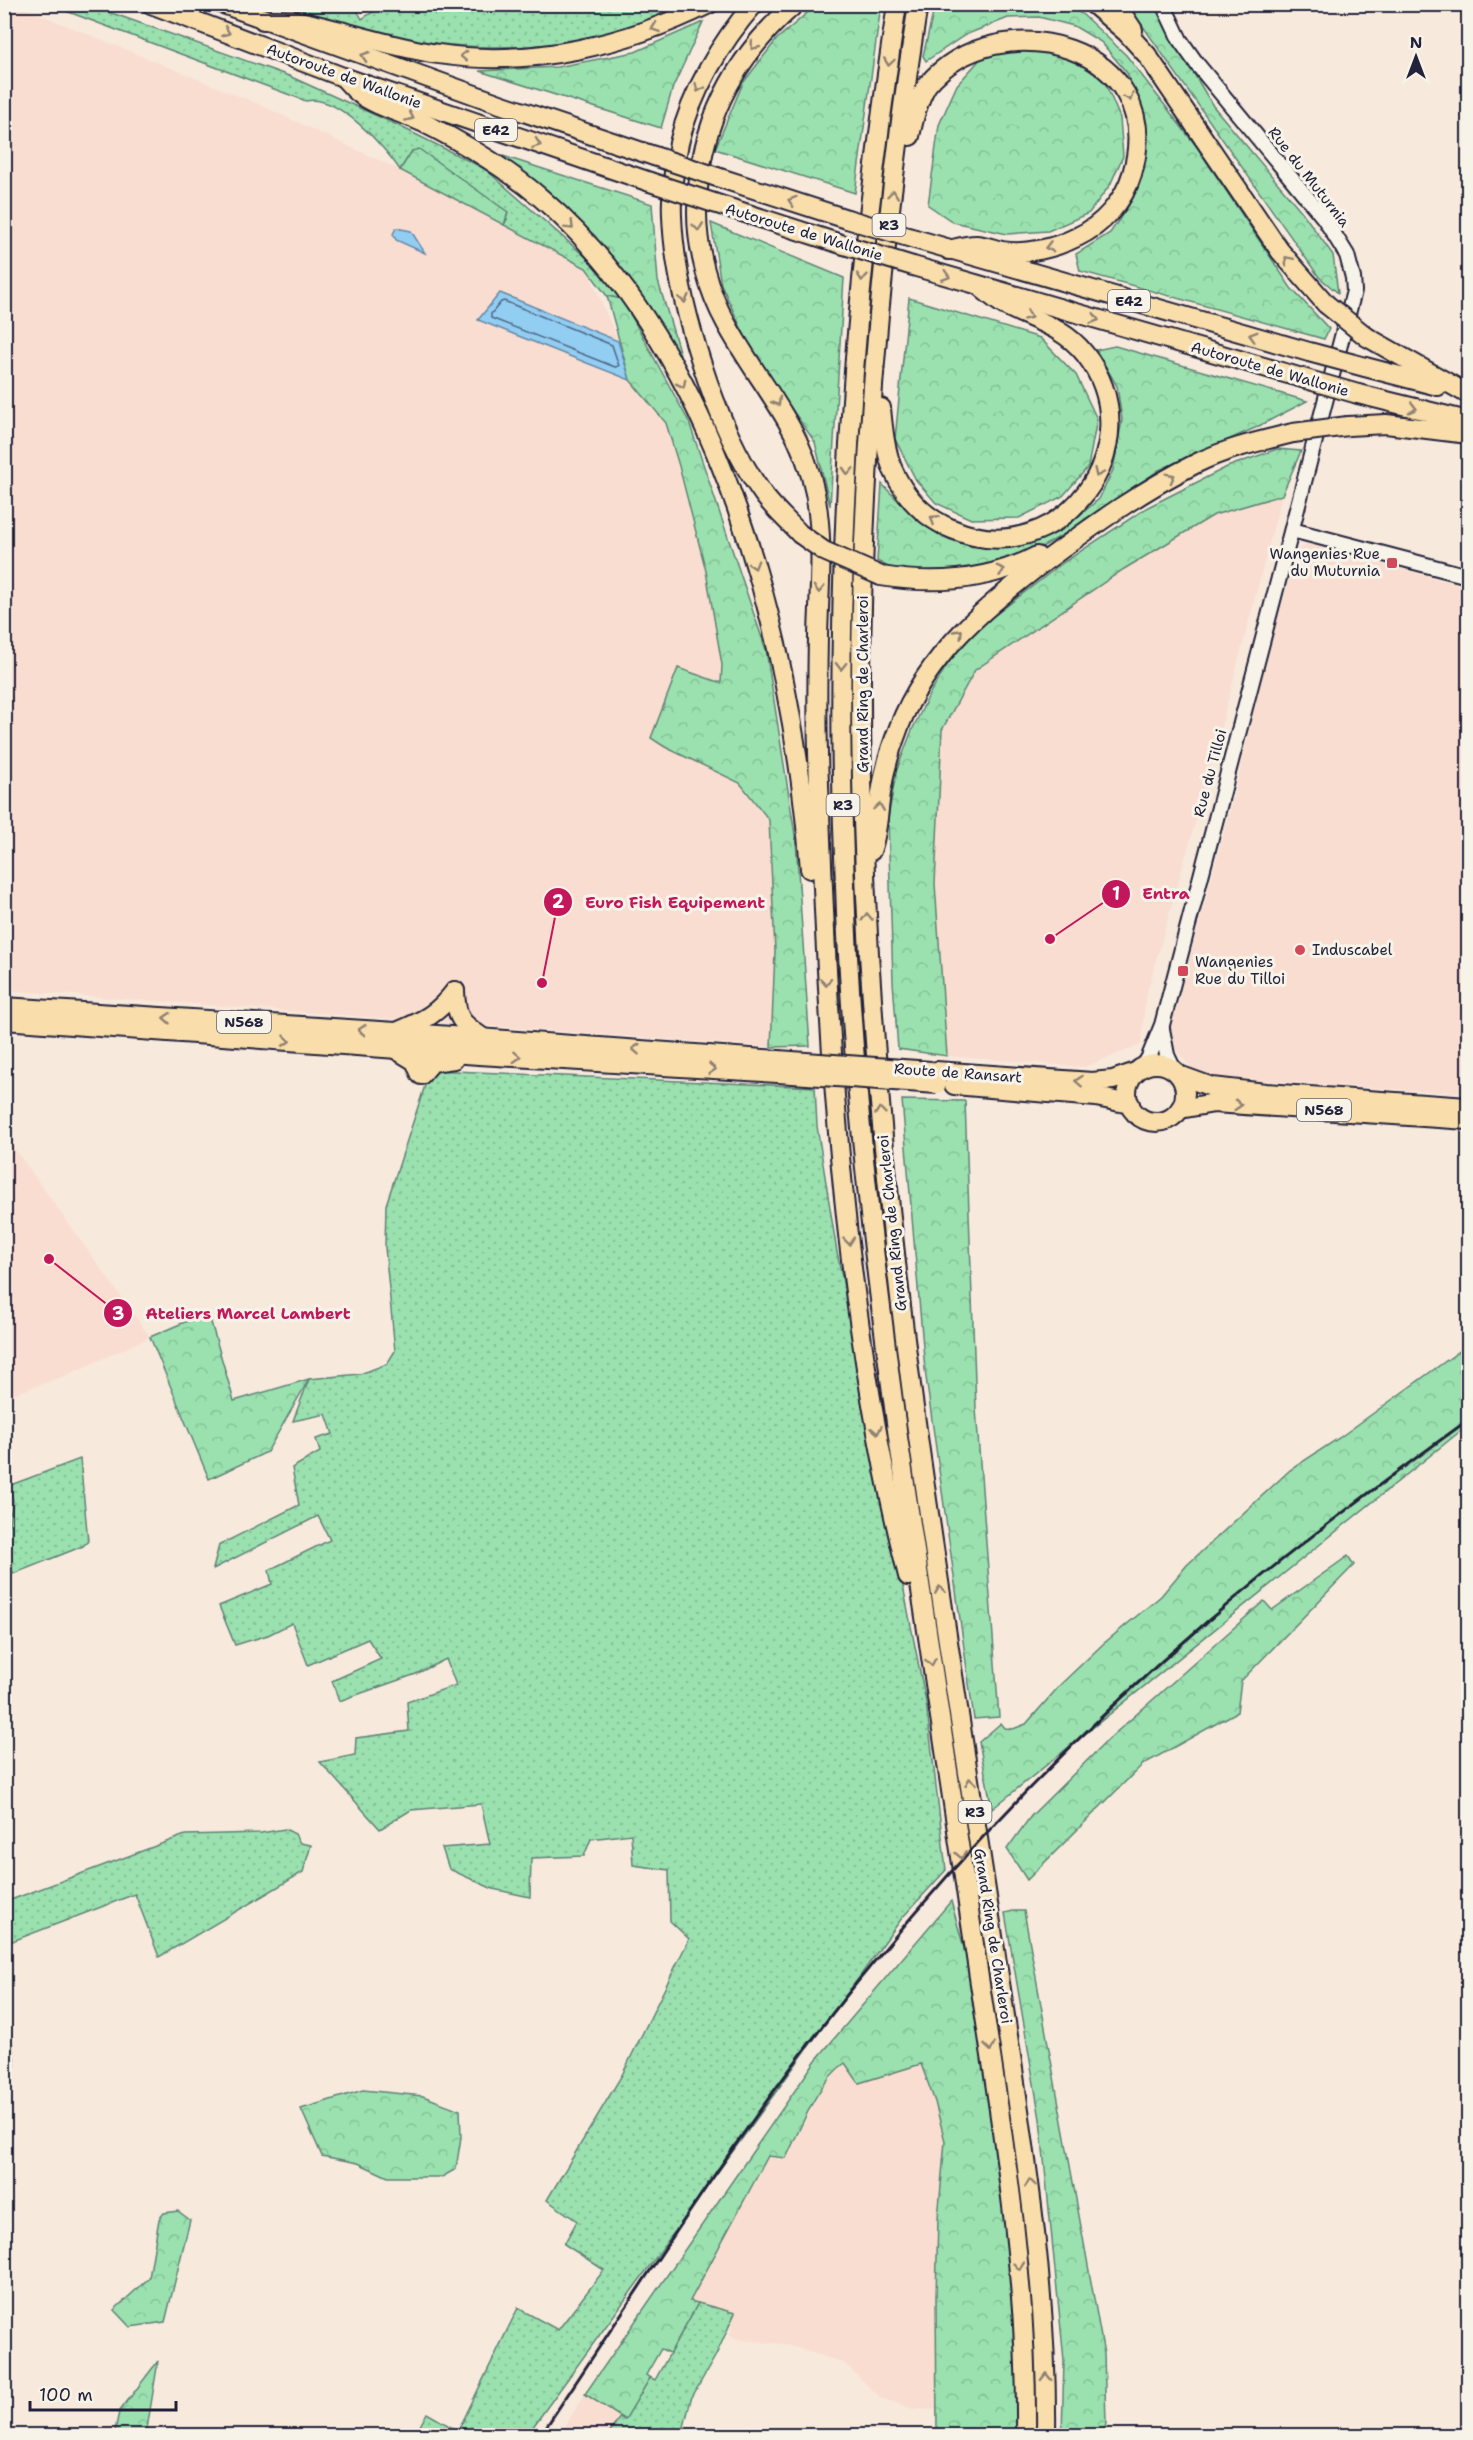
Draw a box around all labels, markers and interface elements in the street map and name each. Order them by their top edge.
one-way arrow [650,21,661,33]
one-way arrow [220,25,230,38]
north arrow [1386,27,1446,87]
text: N [1410,32,1422,53]
street label: Autoroute de Wallonie [264,39,424,113]
one-way arrow [751,39,762,50]
one-way arrow [460,49,469,62]
one-way arrow [360,51,371,64]
one-way arrow [883,58,895,67]
one-way arrow [695,82,707,93]
one-way arrow [1121,91,1134,102]
one-way arrow [403,110,414,122]
road number: E42 [475,119,517,141]
street label: Rue du Muturnia [1264,123,1355,232]
one-way arrow [531,137,542,149]
one-way arrow [886,189,899,199]
one-way arrow [787,196,798,208]
street label: Autoroute de Wallonie [723,199,885,265]
road number: R3 [872,214,906,236]
one-way arrow [563,219,573,230]
one-way arrow [692,223,704,232]
one-way arrow [1044,240,1054,253]
one-way arrow [1284,256,1295,267]
one-way arrow [940,269,951,281]
one-way arrow [856,272,869,281]
road number: E42 [1108,290,1150,312]
one-way arrow [677,294,690,304]
one-way arrow [1022,308,1033,320]
one-way arrow [1090,312,1100,324]
one-way arrow [1248,331,1259,343]
street label: Autoroute de Wallonie [1189,337,1351,401]
one-way arrow [675,378,687,389]
one-way arrow [770,396,782,406]
one-way arrow [1408,400,1418,413]
one-way arrow [1094,466,1106,477]
one-way arrow [842,467,855,476]
one-way arrow [1165,473,1176,484]
one-way arrow [930,515,941,526]
place label: Wangenies Rue du Muturnia [1269,544,1381,581]
marker: Wangenies Rue du Muturnia [1385,556,1399,570]
one-way arrow [747,559,759,570]
one-way arrow [995,565,1006,577]
one-way arrow [813,584,826,593]
street label: Grand Ring de Charleroi [853,595,873,773]
one-way arrow [952,630,963,640]
one-way arrow [835,662,847,671]
street label: Rue du Tilloi [1189,727,1231,819]
road number: R3 [826,794,860,816]
one-way arrow [872,803,885,813]
callout: Entra [1101,877,1202,911]
text: 1 [1112,882,1120,906]
text: Entra [1142,883,1190,904]
callout: Euro Fish Equipement [543,885,777,919]
text: 2 [552,890,565,914]
text: Euro Fish Equipement [585,892,765,913]
one-way arrow [861,912,873,921]
place label: Induscabel [1312,940,1393,960]
marker: Induscabel [1293,943,1307,957]
place label: Wangenies Rue du Tilloi [1195,952,1285,989]
marker: Wangenies Rue du Tilloi [1176,964,1190,978]
one-way arrow [820,977,833,986]
one-way arrow [163,1011,172,1024]
road number: N568 [217,1011,271,1033]
one-way arrow [357,1023,366,1036]
one-way arrow [282,1034,291,1047]
one-way arrow [632,1043,641,1056]
one-way arrow [513,1051,522,1064]
street label: Route de Ransart [893,1059,1023,1087]
one-way arrow [707,1063,716,1076]
one-way arrow [1075,1075,1084,1087]
one-way arrow [1234,1098,1243,1111]
road number: N568 [1297,1099,1351,1121]
one-way arrow [874,1107,887,1116]
street label: Grand Ring de Charleroi [873,1134,911,1312]
one-way arrow [843,1236,855,1245]
callout: Ateliers Marcel Lambert [103,1296,363,1330]
text: 3 [112,1302,124,1326]
text: Ateliers Marcel Lambert [145,1303,351,1324]
one-way arrow [870,1425,883,1435]
one-way arrow [935,1585,947,1594]
one-way arrow [925,1657,937,1666]
one-way arrow [964,1778,977,1788]
road number: R3 [958,1801,992,1823]
street label: Grand Ring de Charleroi [969,1847,1017,2025]
one-way arrow [954,1850,966,1859]
one-way arrow [983,2043,995,2052]
one-way arrow [1024,2178,1036,2187]
one-way arrow [1012,2262,1025,2271]
one-way arrow [1040,2373,1052,2382]
scale bar [30,2374,176,2412]
text: 100 m [39,2383,93,2407]

